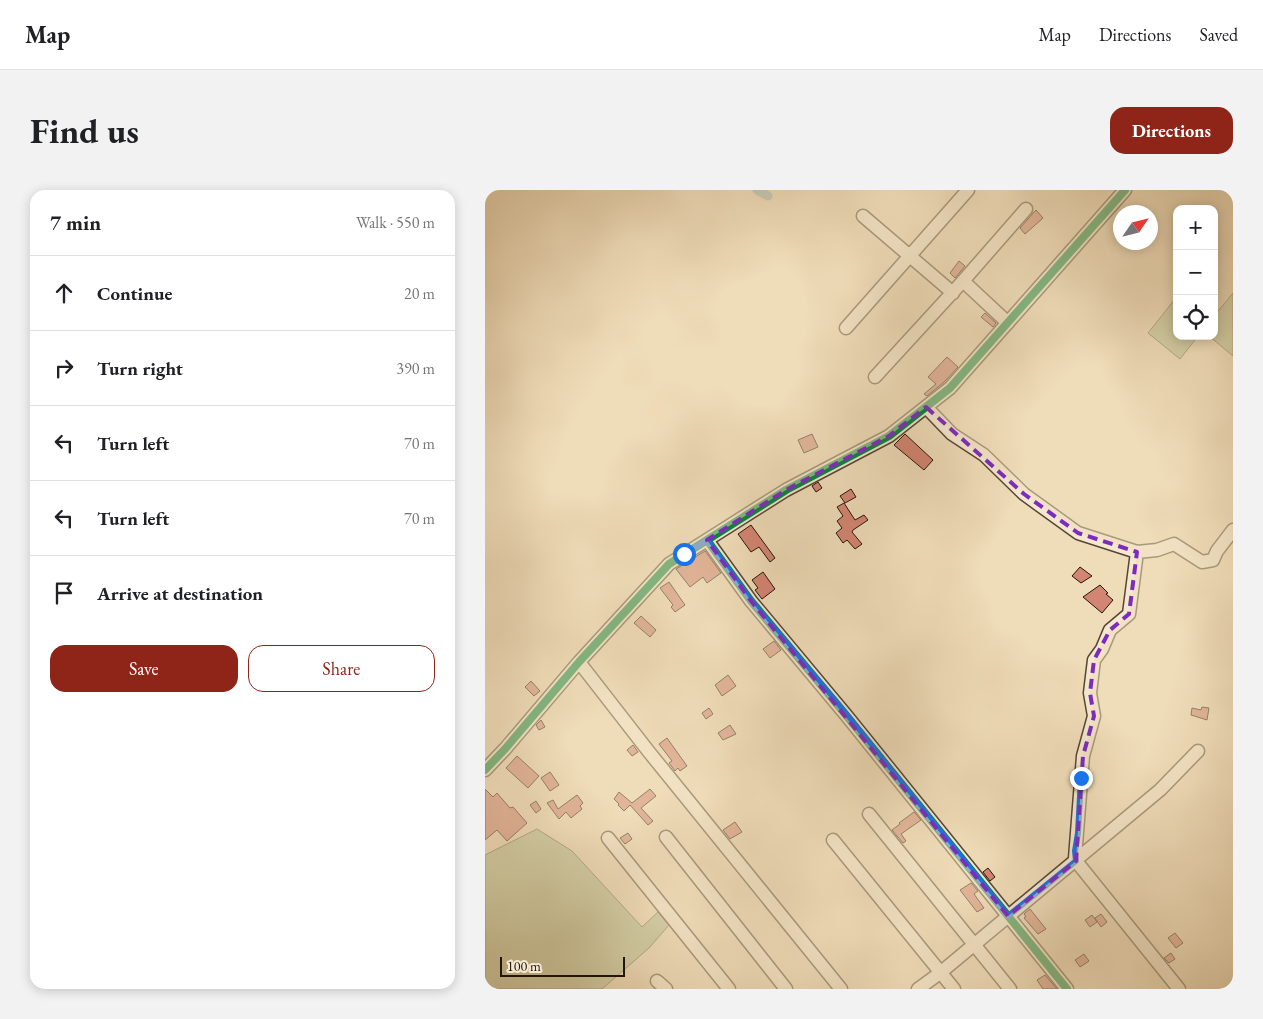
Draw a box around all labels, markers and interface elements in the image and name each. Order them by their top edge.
text: Map [25,19,70,50]
text: Map [1039,23,1071,46]
text: Directions [1099,23,1171,46]
text: Saved [1199,23,1238,46]
button: Directions [1110,107,1233,154]
text: Find us [30,108,139,153]
north arrow [1113,205,1158,250]
map controls [1173,205,1218,340]
button: + [1173,205,1218,250]
text: 7 min [50,209,101,236]
text: Walk · 550 m [356,212,435,233]
button: − [1173,250,1218,295]
icon: ahead [50,279,78,307]
text: Continue [97,281,172,306]
text: 20 m [404,283,435,304]
button: locate [1173,295,1218,340]
icon: right [50,354,78,382]
text: Turn right [97,356,183,381]
text: 390 m [396,358,435,379]
icon: left [50,429,78,457]
text: Turn left [97,431,169,456]
text: 70 m [404,433,435,454]
icon: left [50,504,78,532]
text: Turn left [97,506,169,531]
text: 70 m [404,508,435,529]
route start [673,543,696,566]
icon: arrive [50,579,78,607]
text: Arrive at destination [97,581,263,606]
button: Save [50,645,238,692]
button: Share [248,645,435,692]
route end [1070,767,1093,790]
scale bar [500,954,625,977]
text: 100 m [507,957,541,975]

